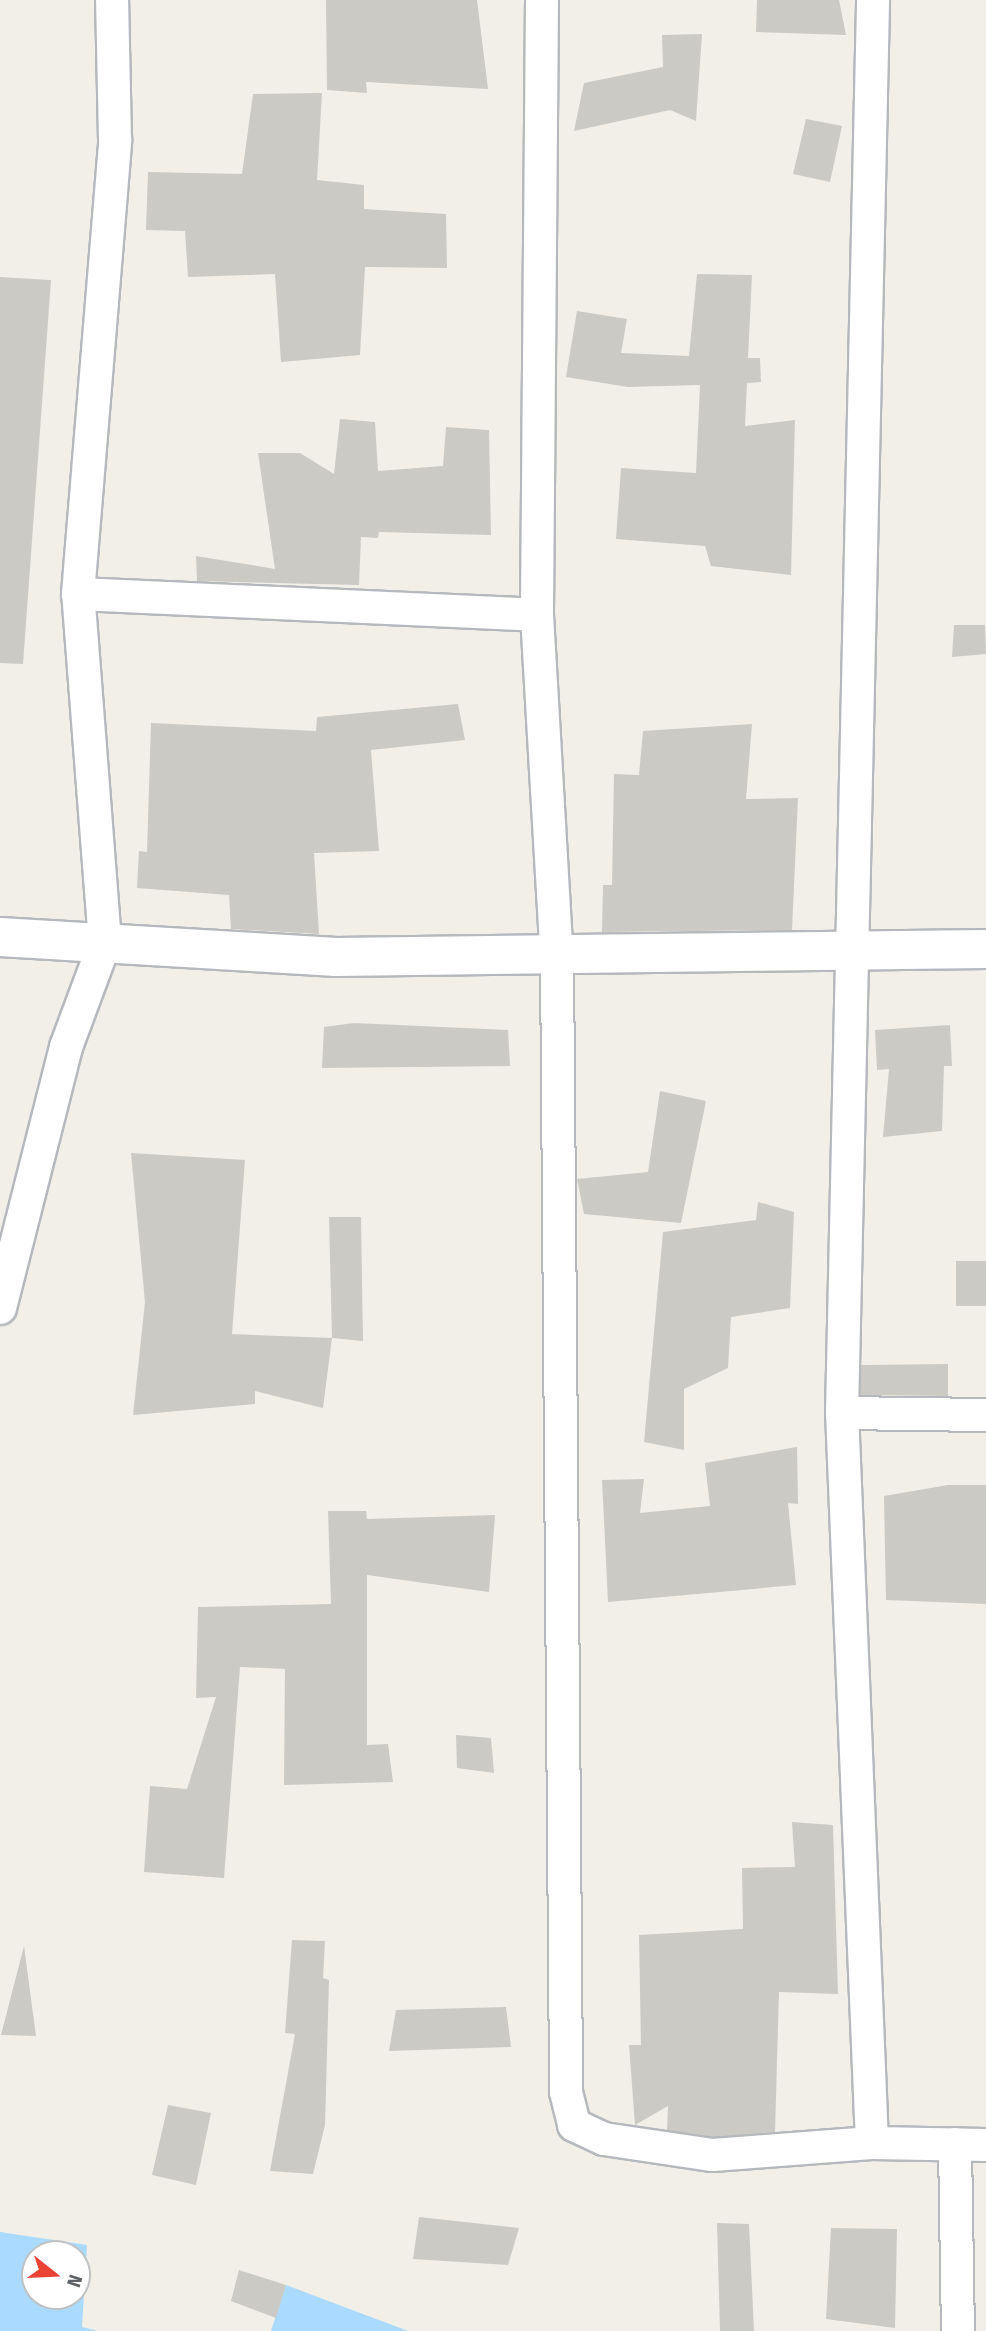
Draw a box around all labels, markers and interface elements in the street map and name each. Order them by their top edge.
north arrow [21,2240,91,2310]
text: N [62,2272,87,2290]

